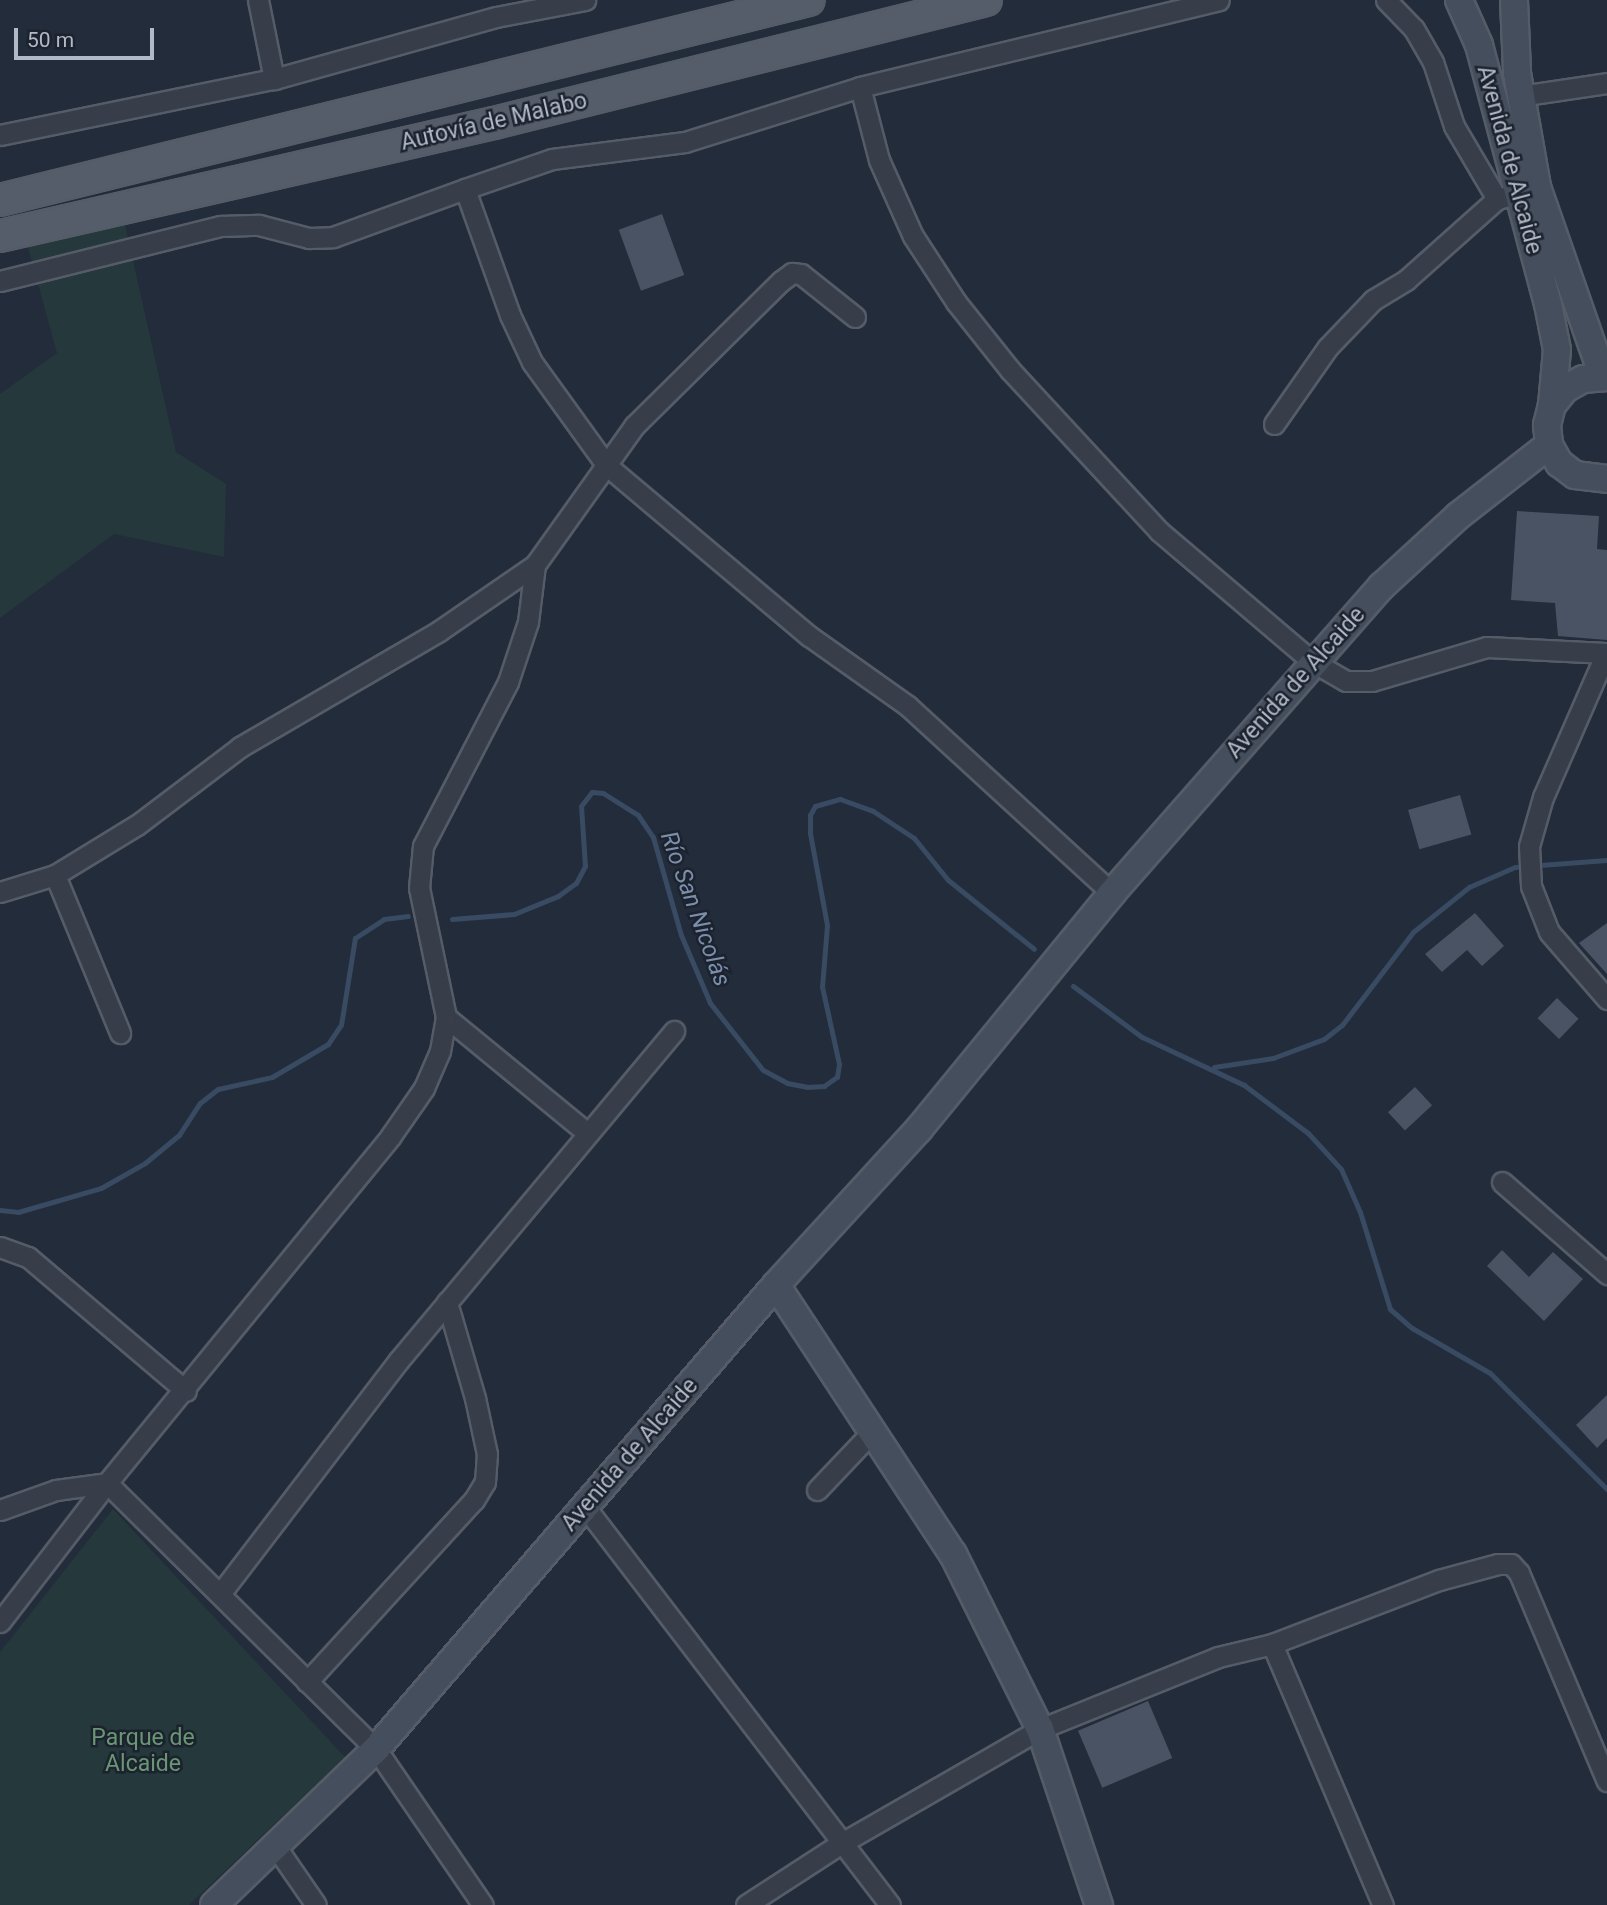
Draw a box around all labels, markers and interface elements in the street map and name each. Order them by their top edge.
scale bar [18,14,158,58]
text: 50 m [27,28,74,52]
street label: Avenida de Alcaide [1471,63,1547,257]
street label: Autovía de Malabo [398,87,590,157]
street label: Avenida de Alcaide [1221,602,1371,764]
water label: Río San Nicolás [654,828,736,990]
street label: Avenida de Alcaide [556,1373,704,1537]
park label: Parque de Alcaide [91,1724,195,1778]

